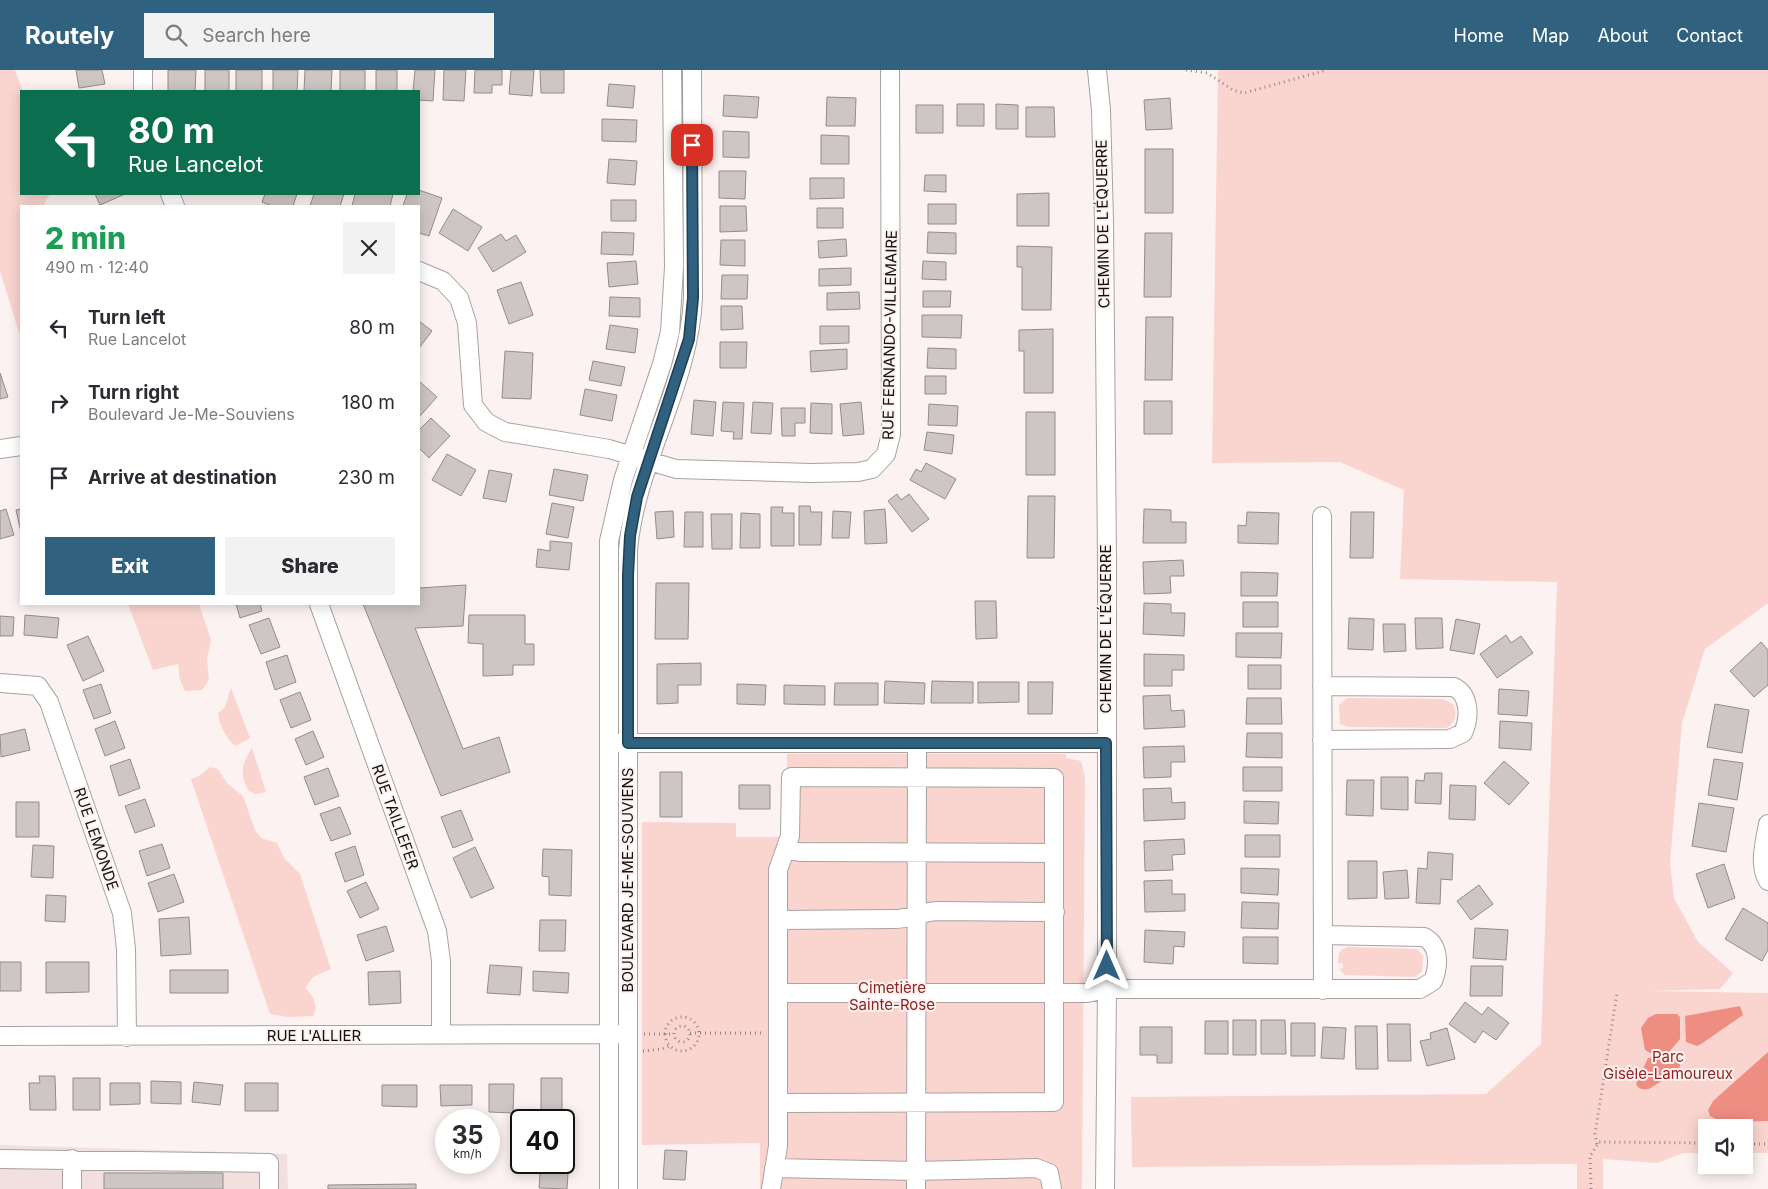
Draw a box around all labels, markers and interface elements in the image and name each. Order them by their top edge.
search box [144,13,494,58]
text: Routely [25,21,114,50]
icon: search [162,21,190,49]
text: Search here [202,24,311,47]
text: Home [1454,25,1504,46]
text: Map [1532,25,1569,46]
text: About [1597,25,1648,46]
text: Contact [1676,25,1743,46]
text: 80 m [128,109,215,151]
icon: left [45,110,110,175]
pin [671,124,713,166]
icon: arrive [678,131,706,159]
street label: CHEMIN DE L'ÉQUERRE [1092,139,1113,309]
text: Rue Lancelot [128,151,263,177]
text: 2 min [45,220,126,256]
button: close [343,222,395,274]
street label: RUE FERNANDO-VILLEMAIRE [878,230,901,440]
text: 490 m · 12:40 [45,257,149,277]
text: Turn left [88,306,166,329]
icon: left [45,314,73,342]
text: 80 m [349,316,395,339]
text: Rue Lancelot [88,329,186,349]
text: Turn right [88,381,179,404]
icon: right [45,389,73,417]
text: 180 m [342,391,395,414]
text: Boulevard Je-Me-Souviens [88,404,295,424]
icon: arrive [45,464,73,492]
text: Arrive at destination [88,466,277,489]
text: 230 m [338,466,395,489]
button: Exit [45,537,215,595]
button: Share [225,537,395,595]
street label: CHEMIN DE L'ÉQUERRE [1096,545,1115,713]
street label: RUE TAILLEFER [368,762,423,872]
street label: BOULEVARD JE-ME-SOUVIENS [618,768,637,992]
street label: RUE LEMONDE [70,785,123,893]
position arrow [1080,939,1132,991]
park label: Cimetière Sainte-Rose [849,978,935,1014]
street label: RUE L'ALLIER [267,1026,362,1045]
park label: Parc Gisèle-Lamoureux [1603,1047,1733,1083]
speed limit sign: 40 [510,1109,575,1174]
map controls [1698,1119,1753,1174]
button: sound [1698,1119,1753,1174]
text: 35 [451,1120,484,1150]
text: km/h [453,1146,482,1161]

